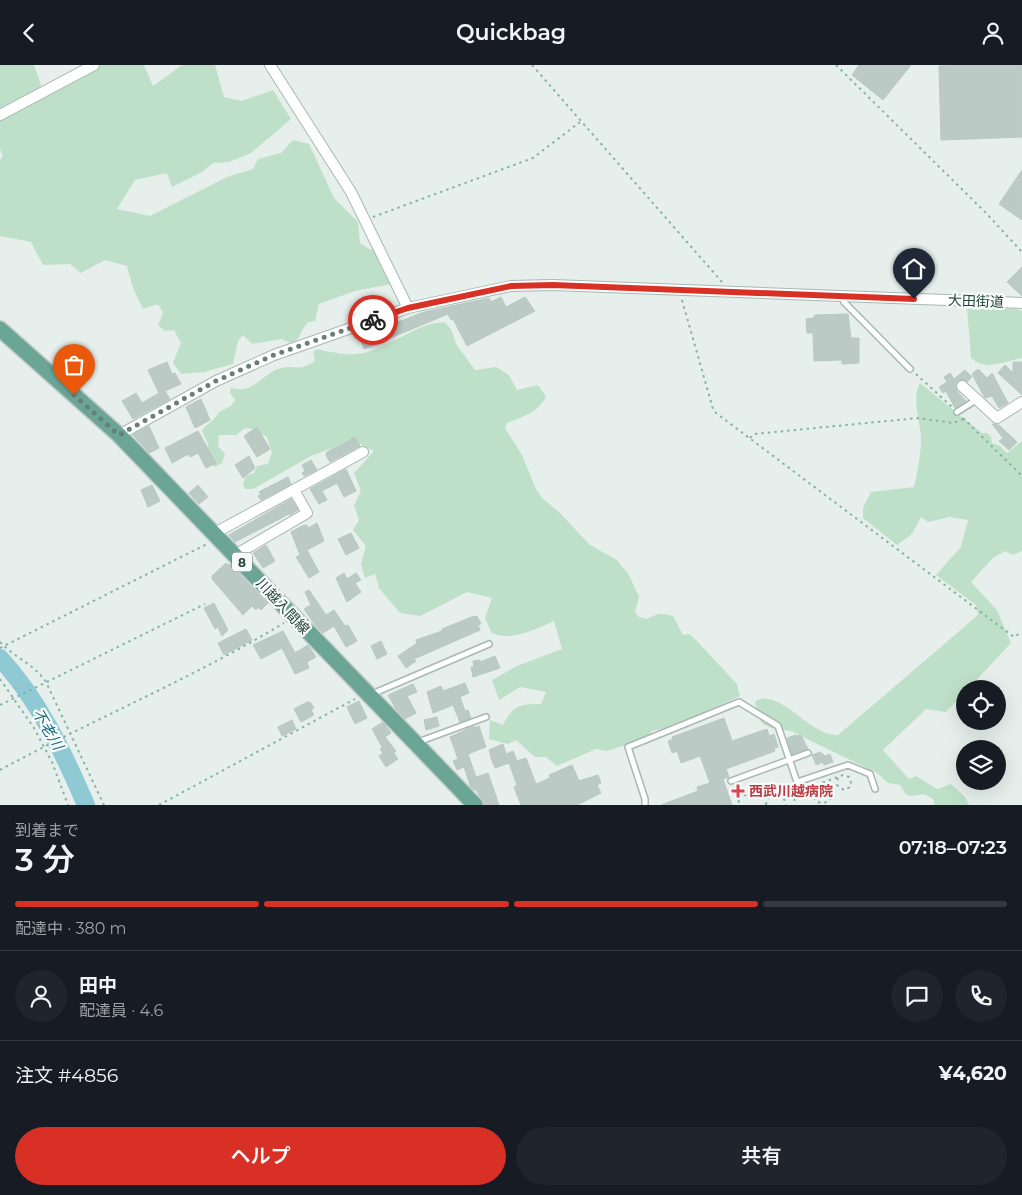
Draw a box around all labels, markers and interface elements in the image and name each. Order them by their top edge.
icon: back [15,19,43,47]
text: Quickbag [456,19,566,46]
icon: person [979,19,1007,47]
pin [893,248,935,299]
icon: home [900,255,928,283]
street label: 大田街道 [948,291,1004,311]
courier [348,295,398,345]
icon: bike [359,306,387,334]
pin [53,344,95,395]
icon: bag [60,351,88,379]
road number: 8 [232,553,252,572]
street label: 川越入間線 [253,574,313,638]
map controls [956,680,1006,790]
button: locate [956,680,1006,730]
water label: 不老川 [28,705,69,755]
button: layers [956,740,1006,790]
place label: 西武川越病院 [749,782,833,800]
marker: 西武川越病院 [731,784,745,798]
text: 到着まで [15,821,79,840]
text: 07:18–07:23 [899,836,1007,859]
text: 3 分 [15,840,74,879]
text: 配達中 · 380 m [15,919,126,938]
button: person [15,970,67,1022]
button: chat [891,970,943,1022]
button: phone [955,970,1007,1022]
text: 田中 [79,974,117,997]
text: 配達員 · 4.6 [79,1001,163,1020]
text: ¥4,620 [939,1062,1007,1085]
text: 注文 #4856 [15,1064,118,1087]
button: ヘルプ [15,1127,506,1185]
button: 共有 [516,1127,1007,1185]

